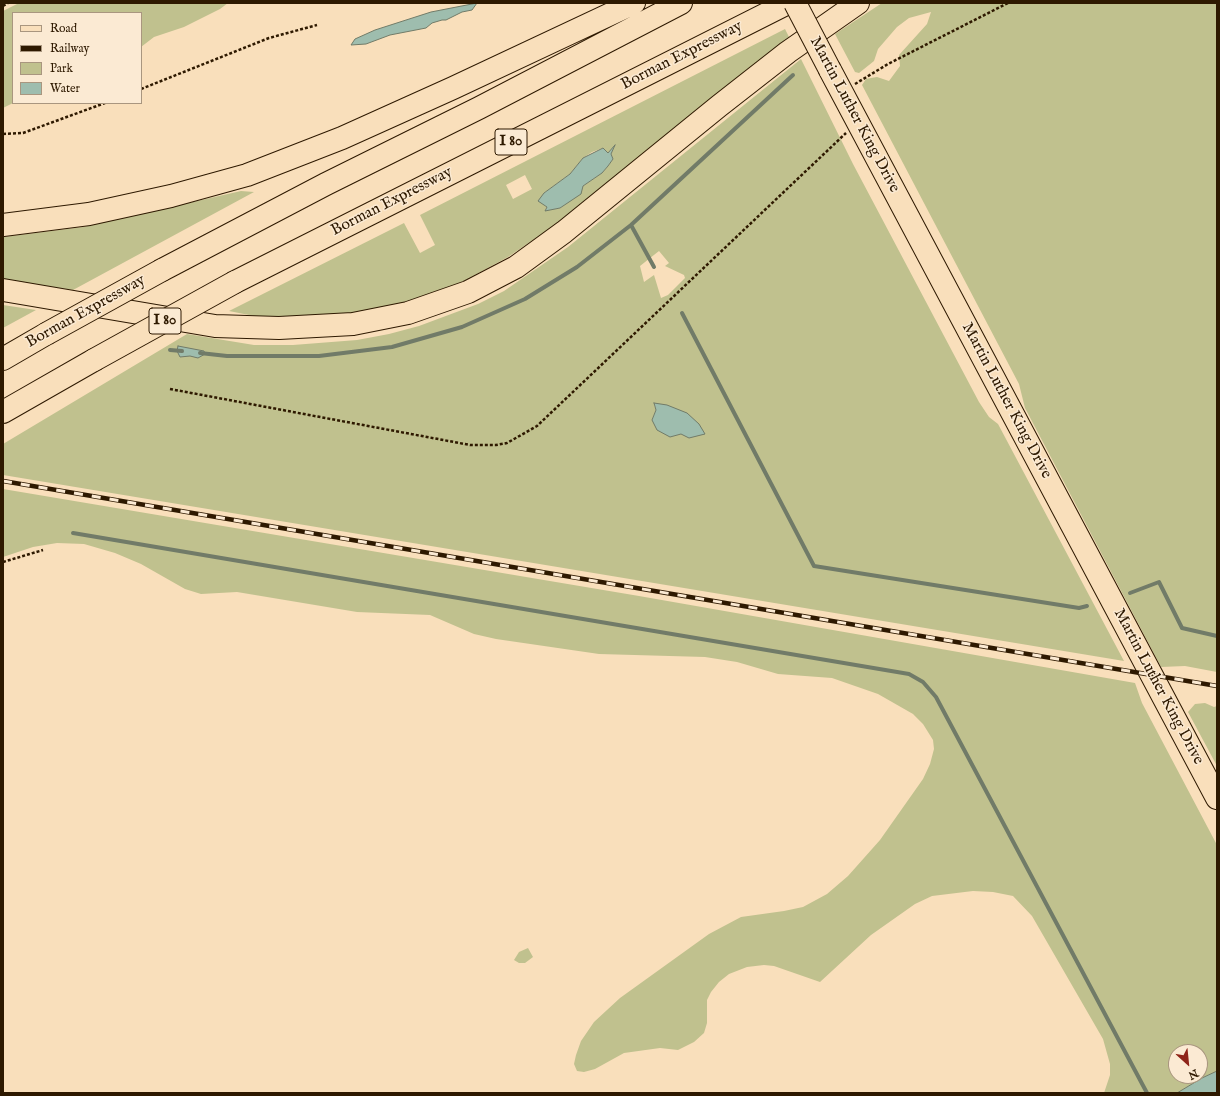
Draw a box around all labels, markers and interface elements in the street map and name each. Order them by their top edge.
legend [12,12,142,104]
street label: Borman Expressway [618,17,746,95]
text: Road [50,21,77,36]
street label: Martin Luther King Drive [805,34,903,196]
text: Railway [50,41,89,56]
text: Park [50,61,73,76]
text: Water [50,81,80,96]
road number: I 80 [495,129,527,155]
street label: Borman Expressway [328,163,456,241]
street label: Borman Expressway [23,271,149,353]
road number: I 80 [149,308,181,334]
street label: Martin Luther King Drive [957,320,1055,482]
street label: Martin Luther King Drive [1109,606,1207,768]
north arrow [1168,1044,1208,1084]
text: N [1186,1065,1200,1082]

